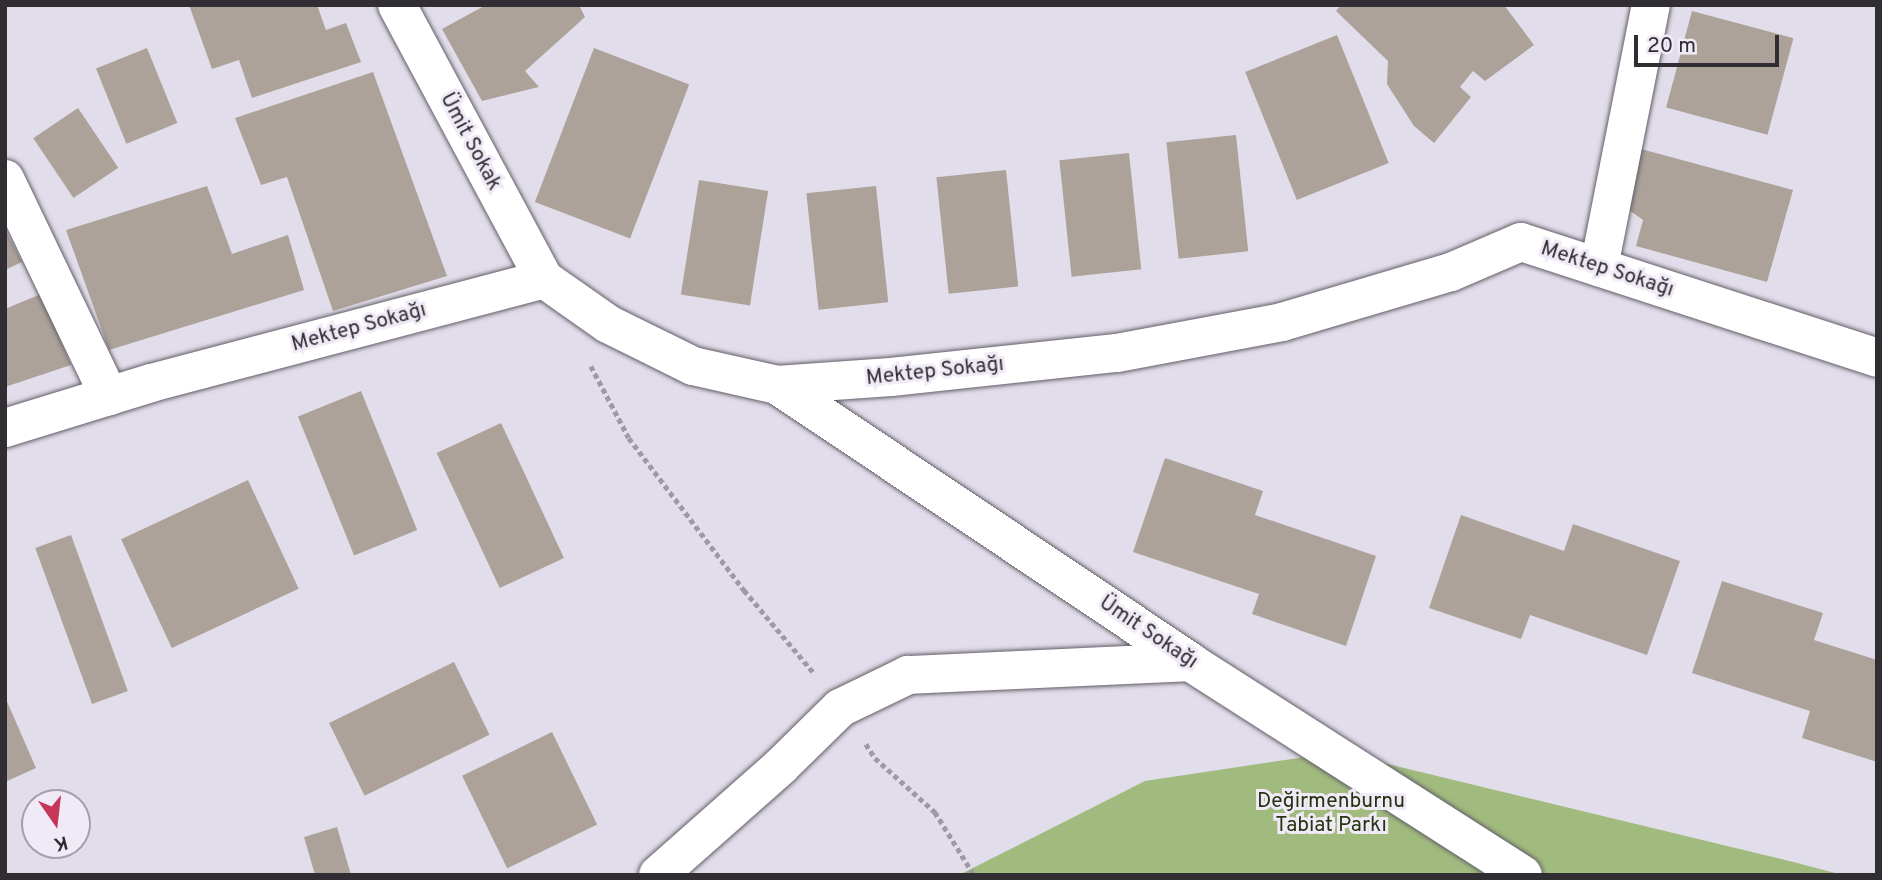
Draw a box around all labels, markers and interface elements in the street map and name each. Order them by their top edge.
scale bar [1637,21,1782,65]
text: 20 m [1647,33,1696,60]
street label: Ümit Sokak [434,89,506,195]
street label: Mektep Sokağı [1537,237,1677,303]
street label: Mektep Sokağı [289,298,429,358]
street label: Mektep Sokağı [865,352,1005,392]
street label: Ümit Sokağı [1094,591,1202,675]
north arrow [21,789,91,859]
park label: Değirmenburnu Tabiat Parkı [1257,789,1405,839]
text: K [51,829,70,856]

